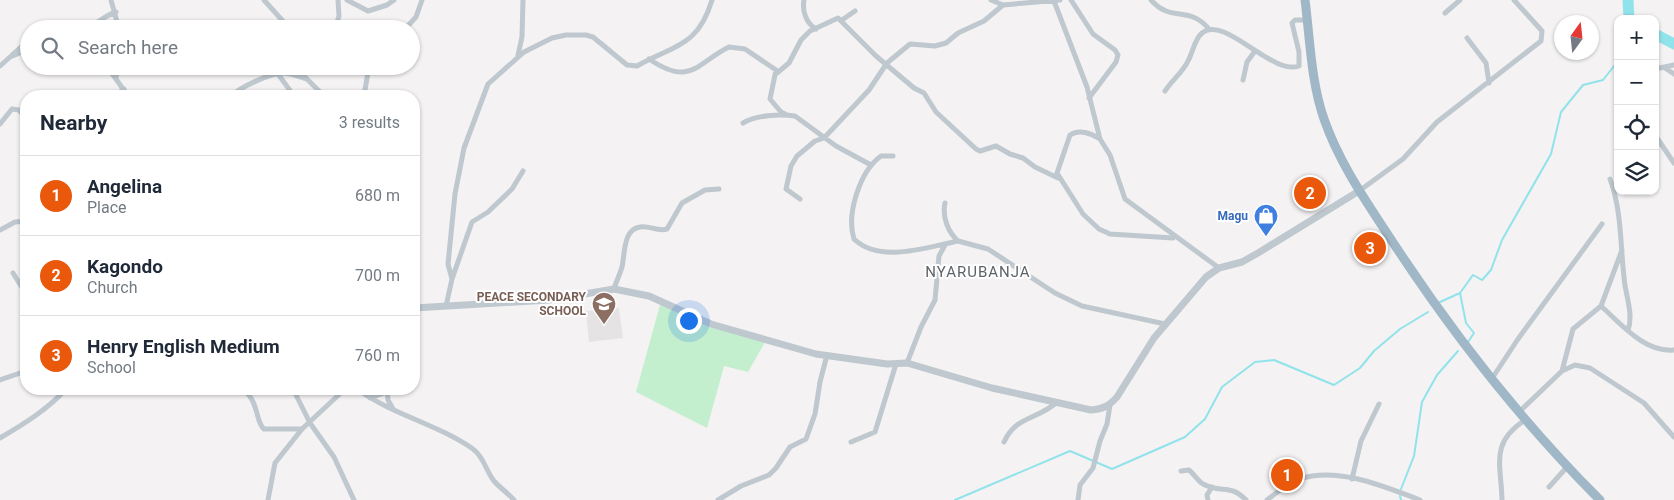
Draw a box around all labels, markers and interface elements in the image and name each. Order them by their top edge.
north arrow [1554,15,1599,60]
map controls [1614,15,1659,195]
button: + [1614,15,1659,60]
search box [20,20,420,75]
icon: search [38,34,66,62]
text: Search here [78,36,178,59]
button: − [1614,60,1659,105]
button: locate [1614,105,1659,150]
text: Nearby [40,111,107,135]
text: 3 results [339,113,400,132]
button: layers [1614,150,1659,195]
pin: 2 [1294,174,1326,212]
text: Angelina [87,175,162,198]
text: 1 [51,186,61,205]
text: 680 m [355,186,400,205]
text: Place [87,198,127,217]
shop icon: Magu [1253,203,1279,237]
place label: Magu [1217,209,1248,223]
pin: 3 [1354,229,1386,267]
text: Kagondo [87,255,163,278]
district label: NYARUBANJA [925,263,1031,281]
text: 2 [51,266,61,285]
text: 700 m [355,266,400,285]
text: Church [87,278,138,297]
place label: PEACE SECONDARY SCHOOL [477,290,587,318]
school or university icon: PEACE SECONDARY SCHOOL [591,291,617,325]
your location [676,308,702,334]
text: Henry English Medium [87,335,280,358]
text: 3 [51,346,61,365]
text: 760 m [355,346,400,365]
text: School [87,358,136,377]
pin: 1 [1271,456,1303,494]

